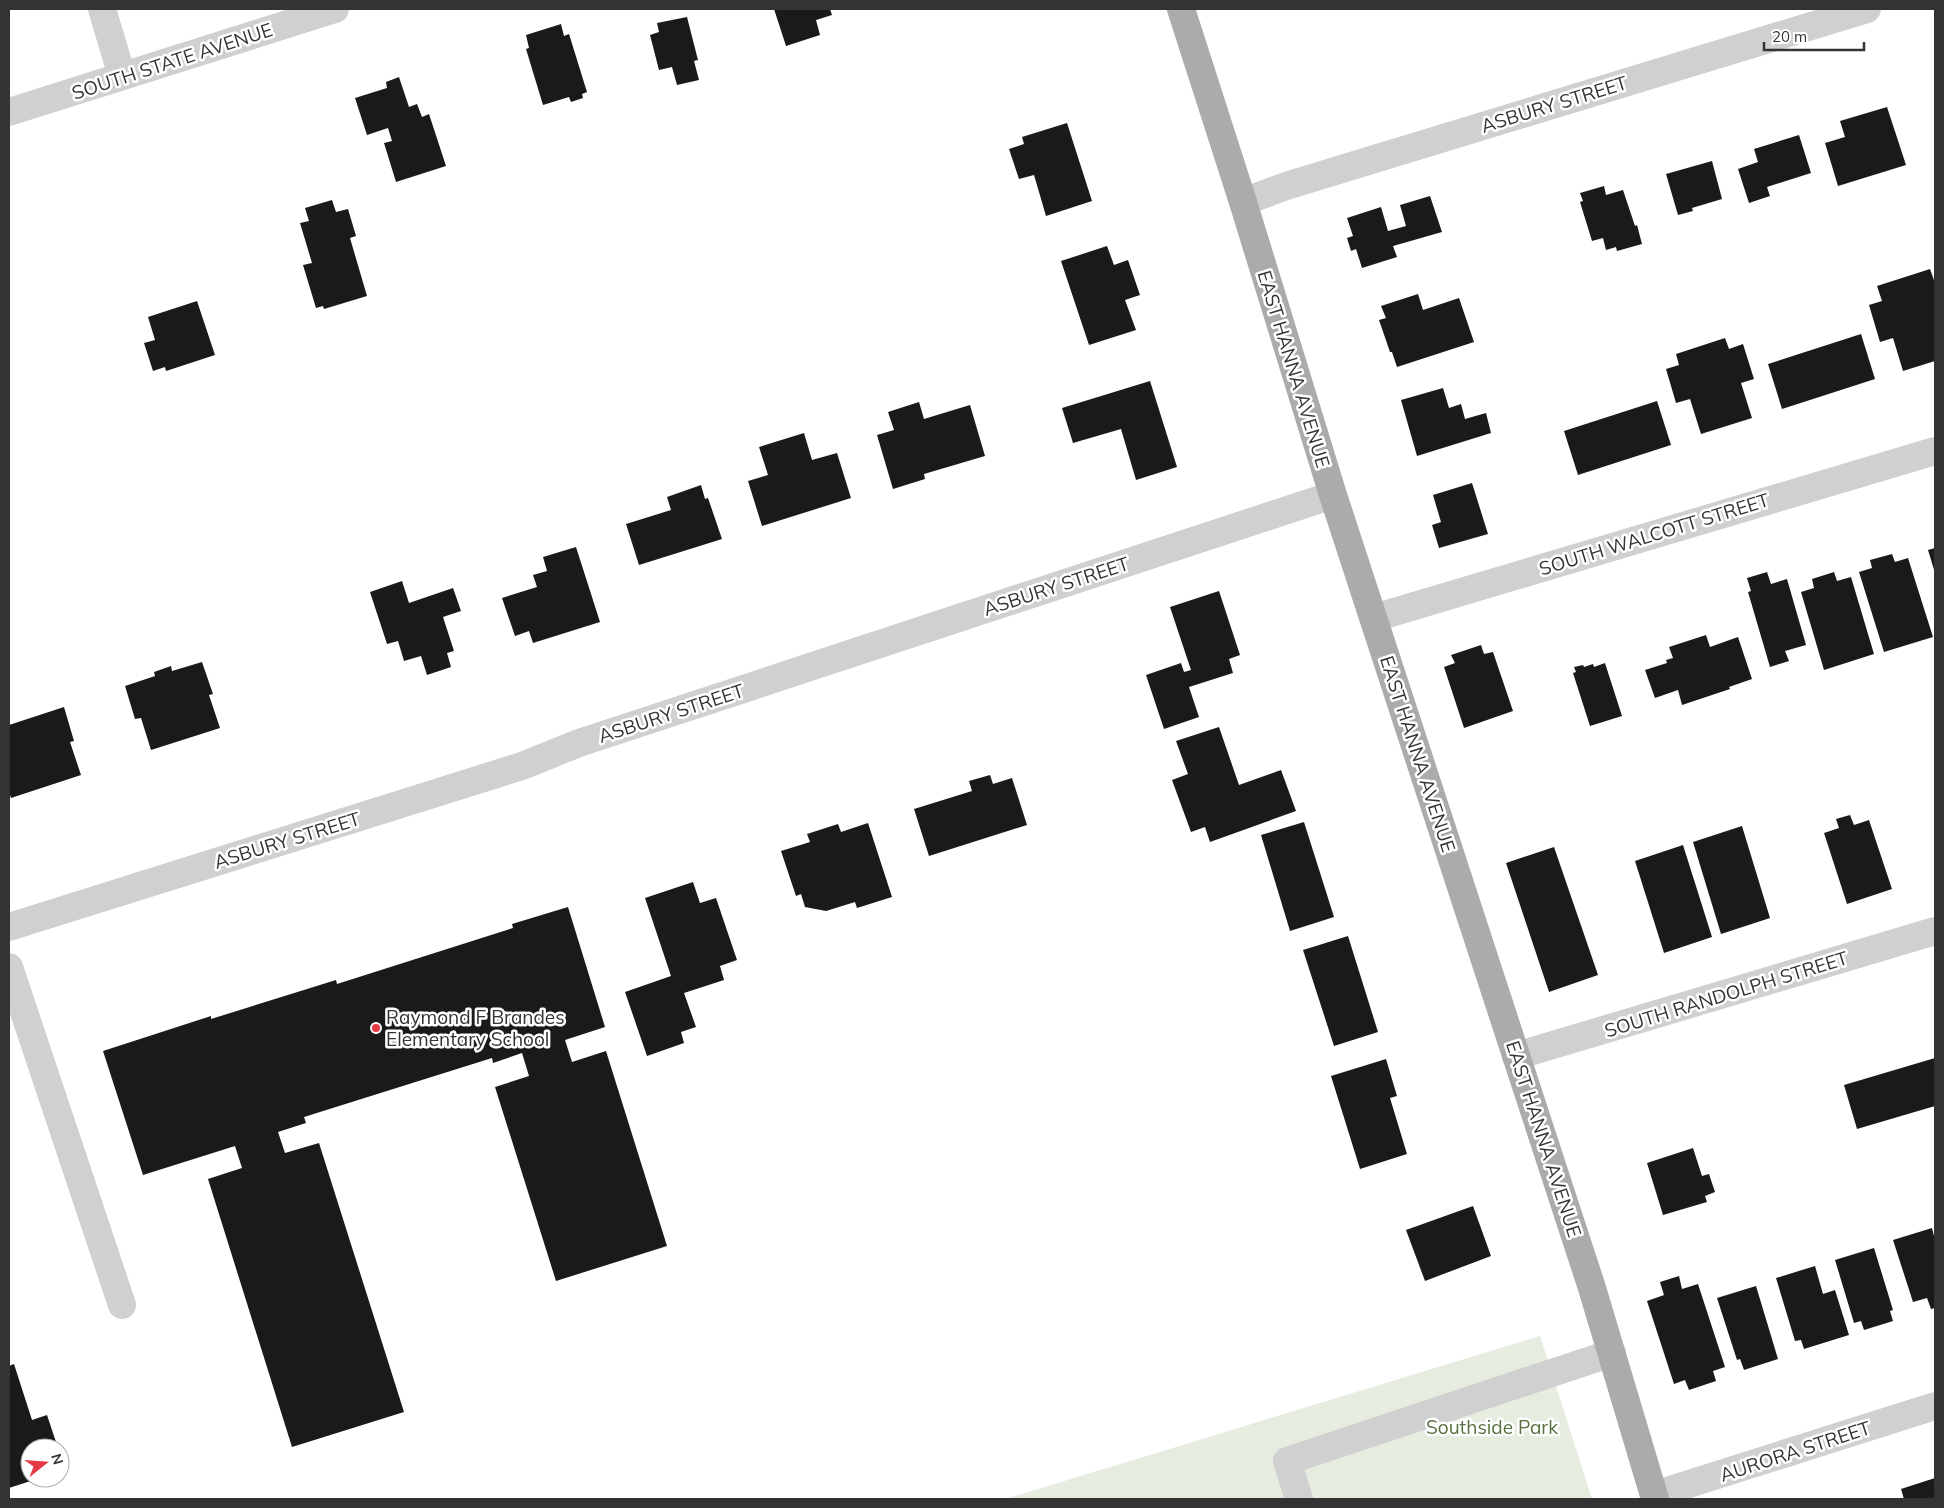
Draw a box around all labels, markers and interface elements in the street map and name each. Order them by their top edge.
street label: SOUTH STATE AVENUE [69,17,275,105]
scale bar [1764,20,1864,52]
text: 20 m [1772,27,1807,46]
street label: ASBURY STREET [1478,70,1631,138]
street label: EAST HANNA AVENUE [1253,267,1335,471]
street label: SOUTH WALCOTT STREET [1536,487,1772,580]
street label: ASBURY STREET [980,551,1132,621]
street label: EAST HANNA AVENUE [1375,653,1461,855]
street label: ASBURY STREET [595,678,747,748]
street label: ASBURY STREET [211,806,364,874]
street label: SOUTH RANDOLPH STREET [1601,945,1851,1043]
place label: Raymond F Brandes Elementary School [386,1005,565,1051]
marker: Raymond F Brandes Elementary School [370,1022,382,1034]
street label: EAST HANNA AVENUE [1501,1038,1587,1240]
park label: Southside Park [1426,1415,1558,1439]
street label: AURORA STREET [1717,1415,1874,1487]
north arrow [20,1438,70,1488]
text: N [47,1452,68,1467]

